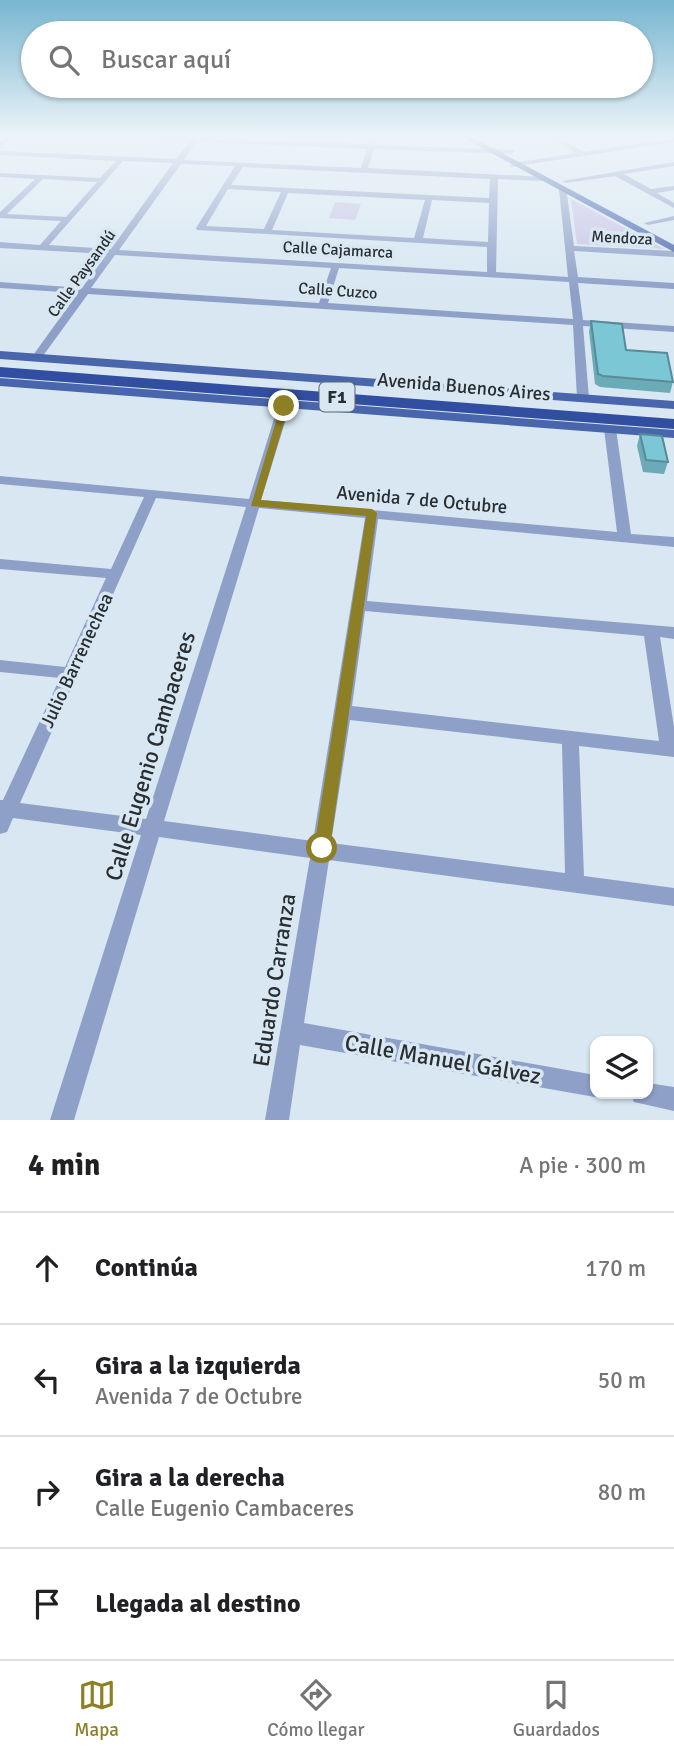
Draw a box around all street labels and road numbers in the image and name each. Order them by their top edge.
street label: Calle Paysandú [43,226,120,321]
street label: Mendoza [591,226,653,250]
street label: Calle Cajamarca [282,237,394,263]
street label: Calle Cuzco [298,278,378,304]
street label: Avenida Buenos Aires [376,367,552,407]
road number: F1 [320,382,354,412]
street label: Avenida 7 de Octubre [335,481,508,519]
street label: Julio Barrenechea [35,589,119,732]
street label: Calle Eugenio Cambaceres [99,628,202,884]
street label: Eduardo Carranza [246,891,302,1069]
street label: Calle Manuel Gálvez [343,1028,543,1091]

